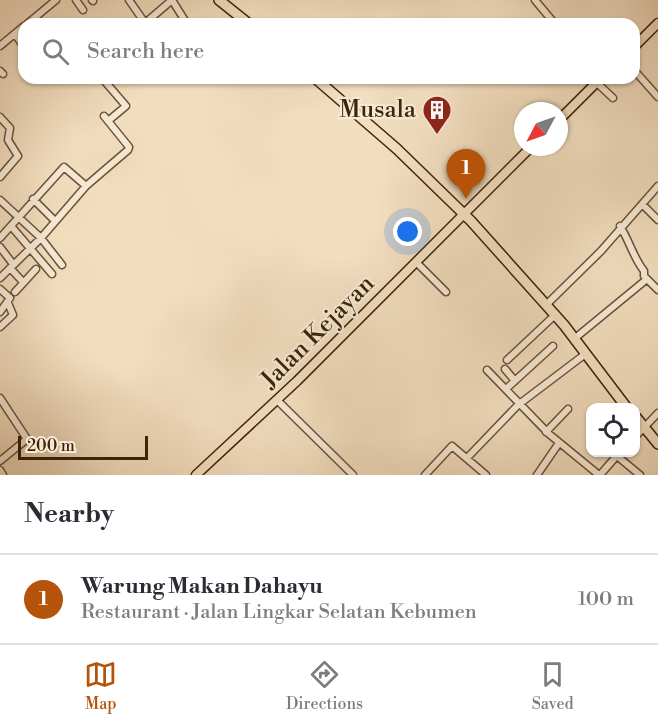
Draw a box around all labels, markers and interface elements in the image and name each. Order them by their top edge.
search box [18,18,640,84]
icon: search [39,35,72,68]
text: Search here [87,38,204,65]
building icon: Musala [421,94,453,136]
place label: Musala [339,95,417,125]
north arrow [514,102,568,156]
pin: 1 [446,150,486,199]
your location [393,217,422,246]
street label: Jalan Kejayan [254,269,381,396]
map controls [586,403,640,457]
button: locate [586,403,640,457]
scale bar [18,433,148,460]
text: 200 m [27,436,75,456]
text: Nearby [24,498,114,530]
text: Warung Makan Dahayu [81,573,323,600]
text: 1 [39,587,48,612]
text: 100 m [578,587,634,612]
text: Restaurant · Jalan Lingkar Selatan Kebumen [81,600,477,625]
tab: Map [84,658,117,714]
tab: Directions [286,658,363,714]
tab: Saved [532,658,574,714]

